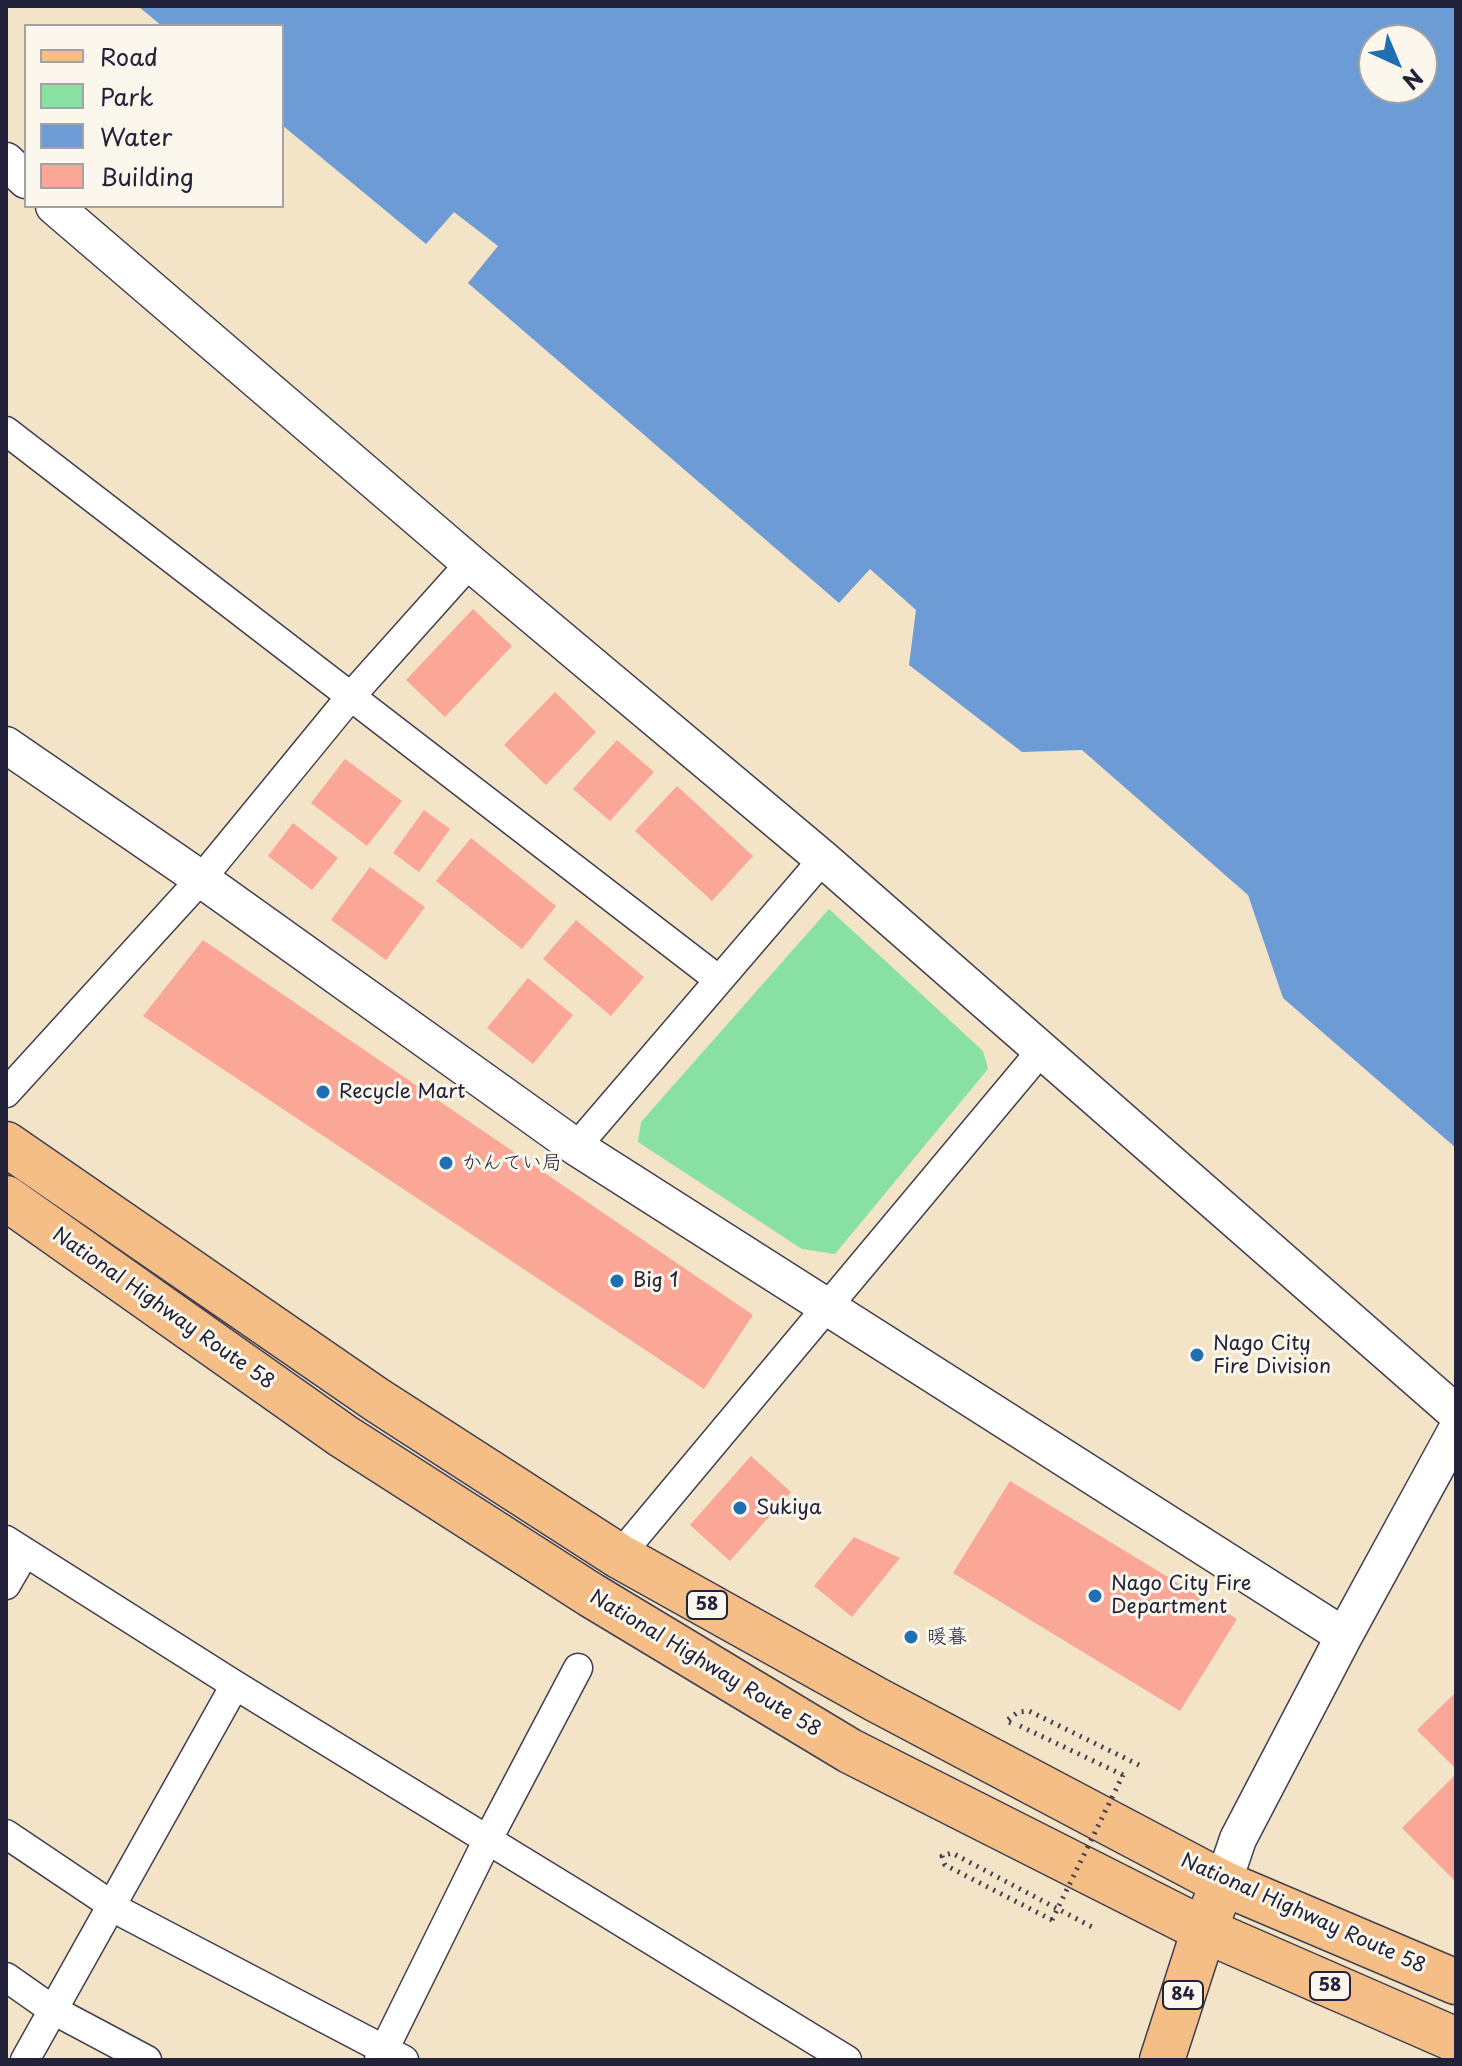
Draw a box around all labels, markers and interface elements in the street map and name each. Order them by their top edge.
legend [24,24,284,208]
north arrow [1358,24,1438,104]
text: Road [100,38,158,74]
text: N [1396,62,1431,98]
text: Park [100,78,154,114]
text: Water [100,118,172,154]
text: Building [100,158,194,194]
place label: Recycle Mart [339,1080,465,1104]
marker: Recycle Mart [314,1083,332,1101]
place label: かんてい局 [462,1151,562,1175]
marker: かんてい局 [437,1154,455,1172]
street label: National Highway Route 58 [47,1223,279,1395]
place label: Big 1 [633,1269,679,1293]
marker: Big 1 [608,1272,626,1290]
place label: Nago City Fire Division [1213,1332,1331,1379]
marker: Nago City Fire Division [1188,1346,1206,1364]
place label: Sukiya [756,1496,822,1520]
marker: Sukiya [731,1499,749,1517]
place label: Nago City Fire Department [1111,1572,1251,1619]
street label: National Highway Route 58 [585,1585,825,1743]
marker: Nago City Fire Department [1086,1587,1104,1605]
road number: 58 [687,1591,727,1619]
place label: 暖暮 [927,1625,967,1649]
marker: 暖暮 [902,1628,920,1646]
street label: National Highway Route 58 [1177,1849,1429,1979]
road number: 58 [1310,1972,1350,2000]
road number: 84 [1163,1981,1203,2009]

